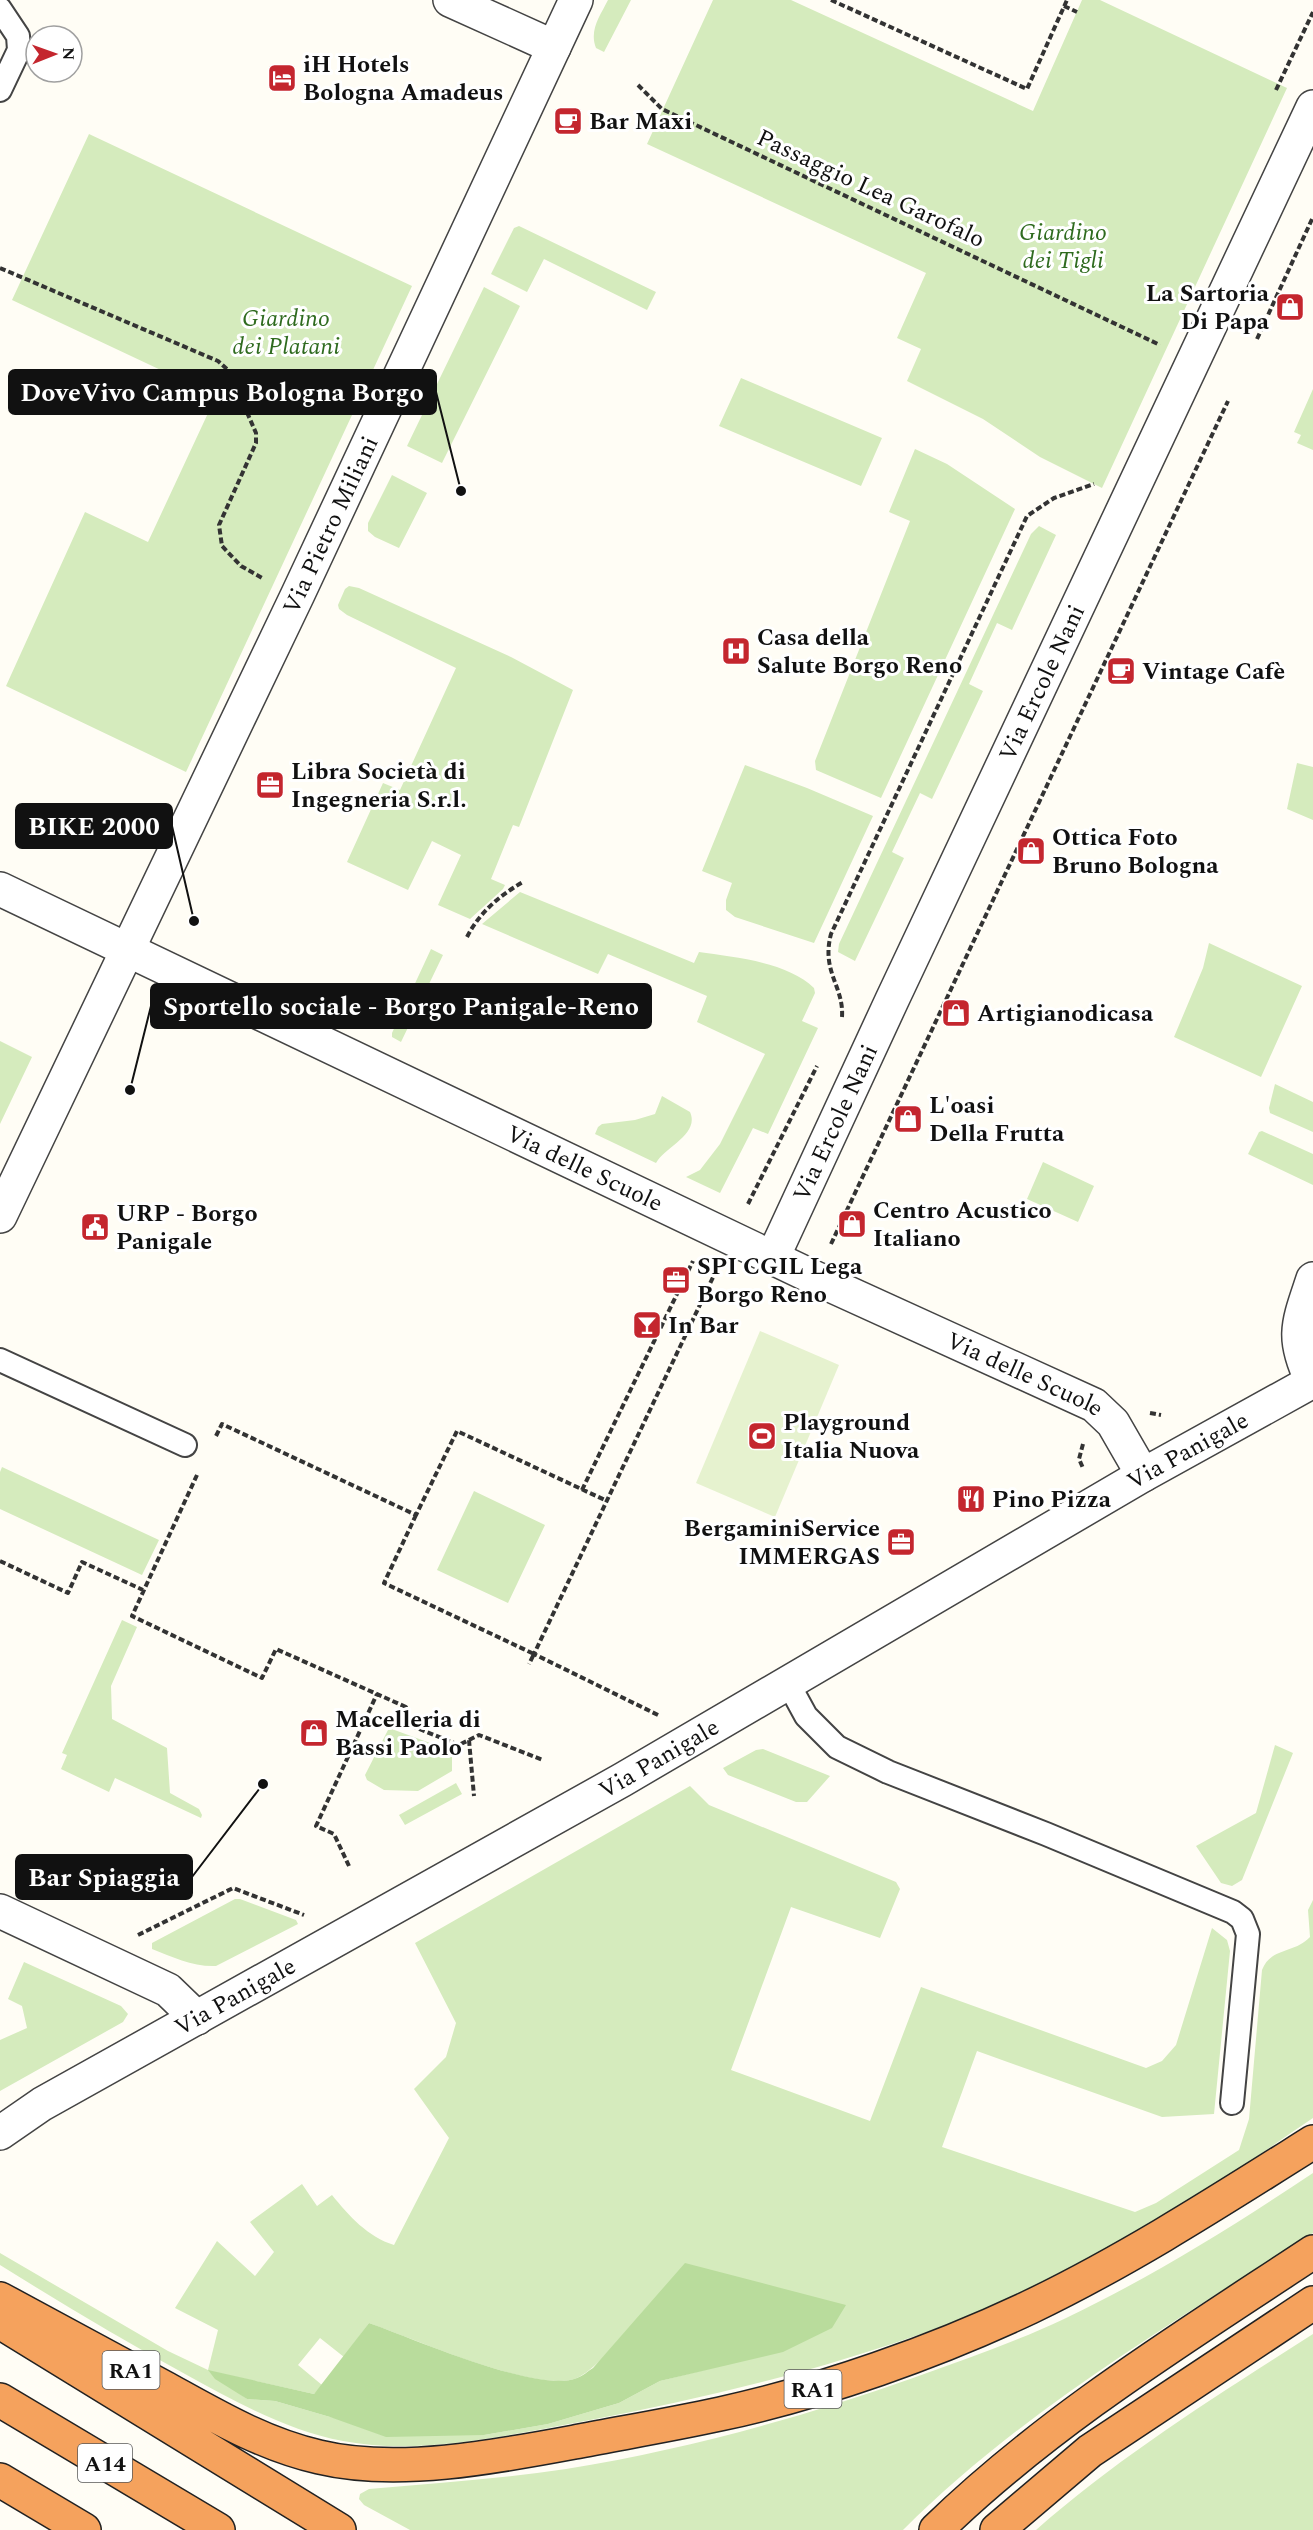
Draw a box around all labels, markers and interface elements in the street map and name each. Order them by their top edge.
north arrow [24,24,84,84]
text: N [56,47,80,60]
place label: iH Hotels Bologna Amadeus [303,47,504,111]
hotel icon: iH Hotels Bologna Amadeus [266,62,298,94]
place label: Bar Maxi [589,104,692,140]
cafe icon: Bar Maxi [552,105,584,137]
street label: Passaggio Lea Garofalo [751,120,991,258]
park label: Giardino dei Tigli [1019,215,1107,279]
place label: La Sartoria Di Papa [1146,276,1270,340]
shop icon: La Sartoria Di Papa [1274,291,1306,323]
park label: Giardino dei Platani [232,301,340,365]
callout: DoveVivo Campus Bologna Borgo [9,370,436,414]
text: DoveVivo Campus Bologna Borgo [20,373,424,413]
street label: Via Pietro Miliani [274,430,388,620]
street label: Via Ercole Nani [990,599,1095,767]
place label: Casa della Salute Borgo Reno [757,620,962,684]
hospital icon: Casa della Salute Borgo Reno [720,635,752,667]
place label: Vintage Cafè [1142,654,1285,690]
cafe icon: Vintage Cafè [1105,655,1137,687]
place label: Libra Società di Ingegneria S.r.l. [291,754,467,818]
office icon: Libra Società di Ingegneria S.r.l. [254,769,286,801]
callout: BIKE 2000 [16,804,172,848]
text: BIKE 2000 [28,807,160,847]
place label: Ottica Foto Bruno Bologna [1052,820,1219,884]
shop icon: Ottica Foto Bruno Bologna [1015,835,1047,867]
callout: Sportello sociale - Borgo Panigale-Reno [151,984,651,1028]
text: Sportello sociale - Borgo Panigale-Reno [163,987,639,1027]
place label: Artigianodicasa [977,996,1154,1032]
shop icon: Artigianodicasa [940,997,972,1029]
street label: Via Ercole Nani [784,1039,888,1208]
place label: L'oasi Della Frutta [929,1088,1065,1152]
shop icon: L'oasi Della Frutta [892,1103,924,1135]
street label: Via delle Scuole [500,1116,669,1222]
place label: Centro Acustico Italiano [873,1193,1052,1257]
place label: URP - Borgo Panigale [116,1196,258,1260]
shop icon: Centro Acustico Italiano [836,1208,868,1240]
public building icon: URP - Borgo Panigale [79,1211,111,1243]
place label: SPI CGIL Lega Borgo Reno [697,1249,863,1313]
office icon: SPI CGIL Lega Borgo Reno [660,1264,692,1296]
place label: In Bar [668,1308,739,1344]
bar icon: In Bar [631,1309,663,1341]
street label: Via delle Scuole [940,1323,1112,1425]
street label: Via Panigale [1120,1403,1255,1500]
place label: Playground Italia Nuova [783,1405,920,1469]
sports icon: Playground Italia Nuova [746,1420,778,1452]
place label: Pino Pizza [992,1482,1112,1518]
restaurant icon: Pino Pizza [955,1483,987,1515]
place label: BergaminiService IMMERGAS [684,1511,880,1575]
office icon: BergaminiService IMMERGAS [885,1526,917,1558]
place label: Macelleria di Bassi Paolo [335,1702,481,1766]
street label: Via Panigale [592,1710,726,1809]
shop icon: Macelleria di Bassi Paolo [298,1717,330,1749]
callout: Bar Spiaggia [16,1855,192,1899]
text: Bar Spiaggia [28,1858,180,1898]
street label: Via Panigale [168,1949,303,2046]
road number: RA1 [102,2351,160,2389]
road number: RA1 [784,2370,842,2408]
road number: A14 [78,2444,132,2482]

